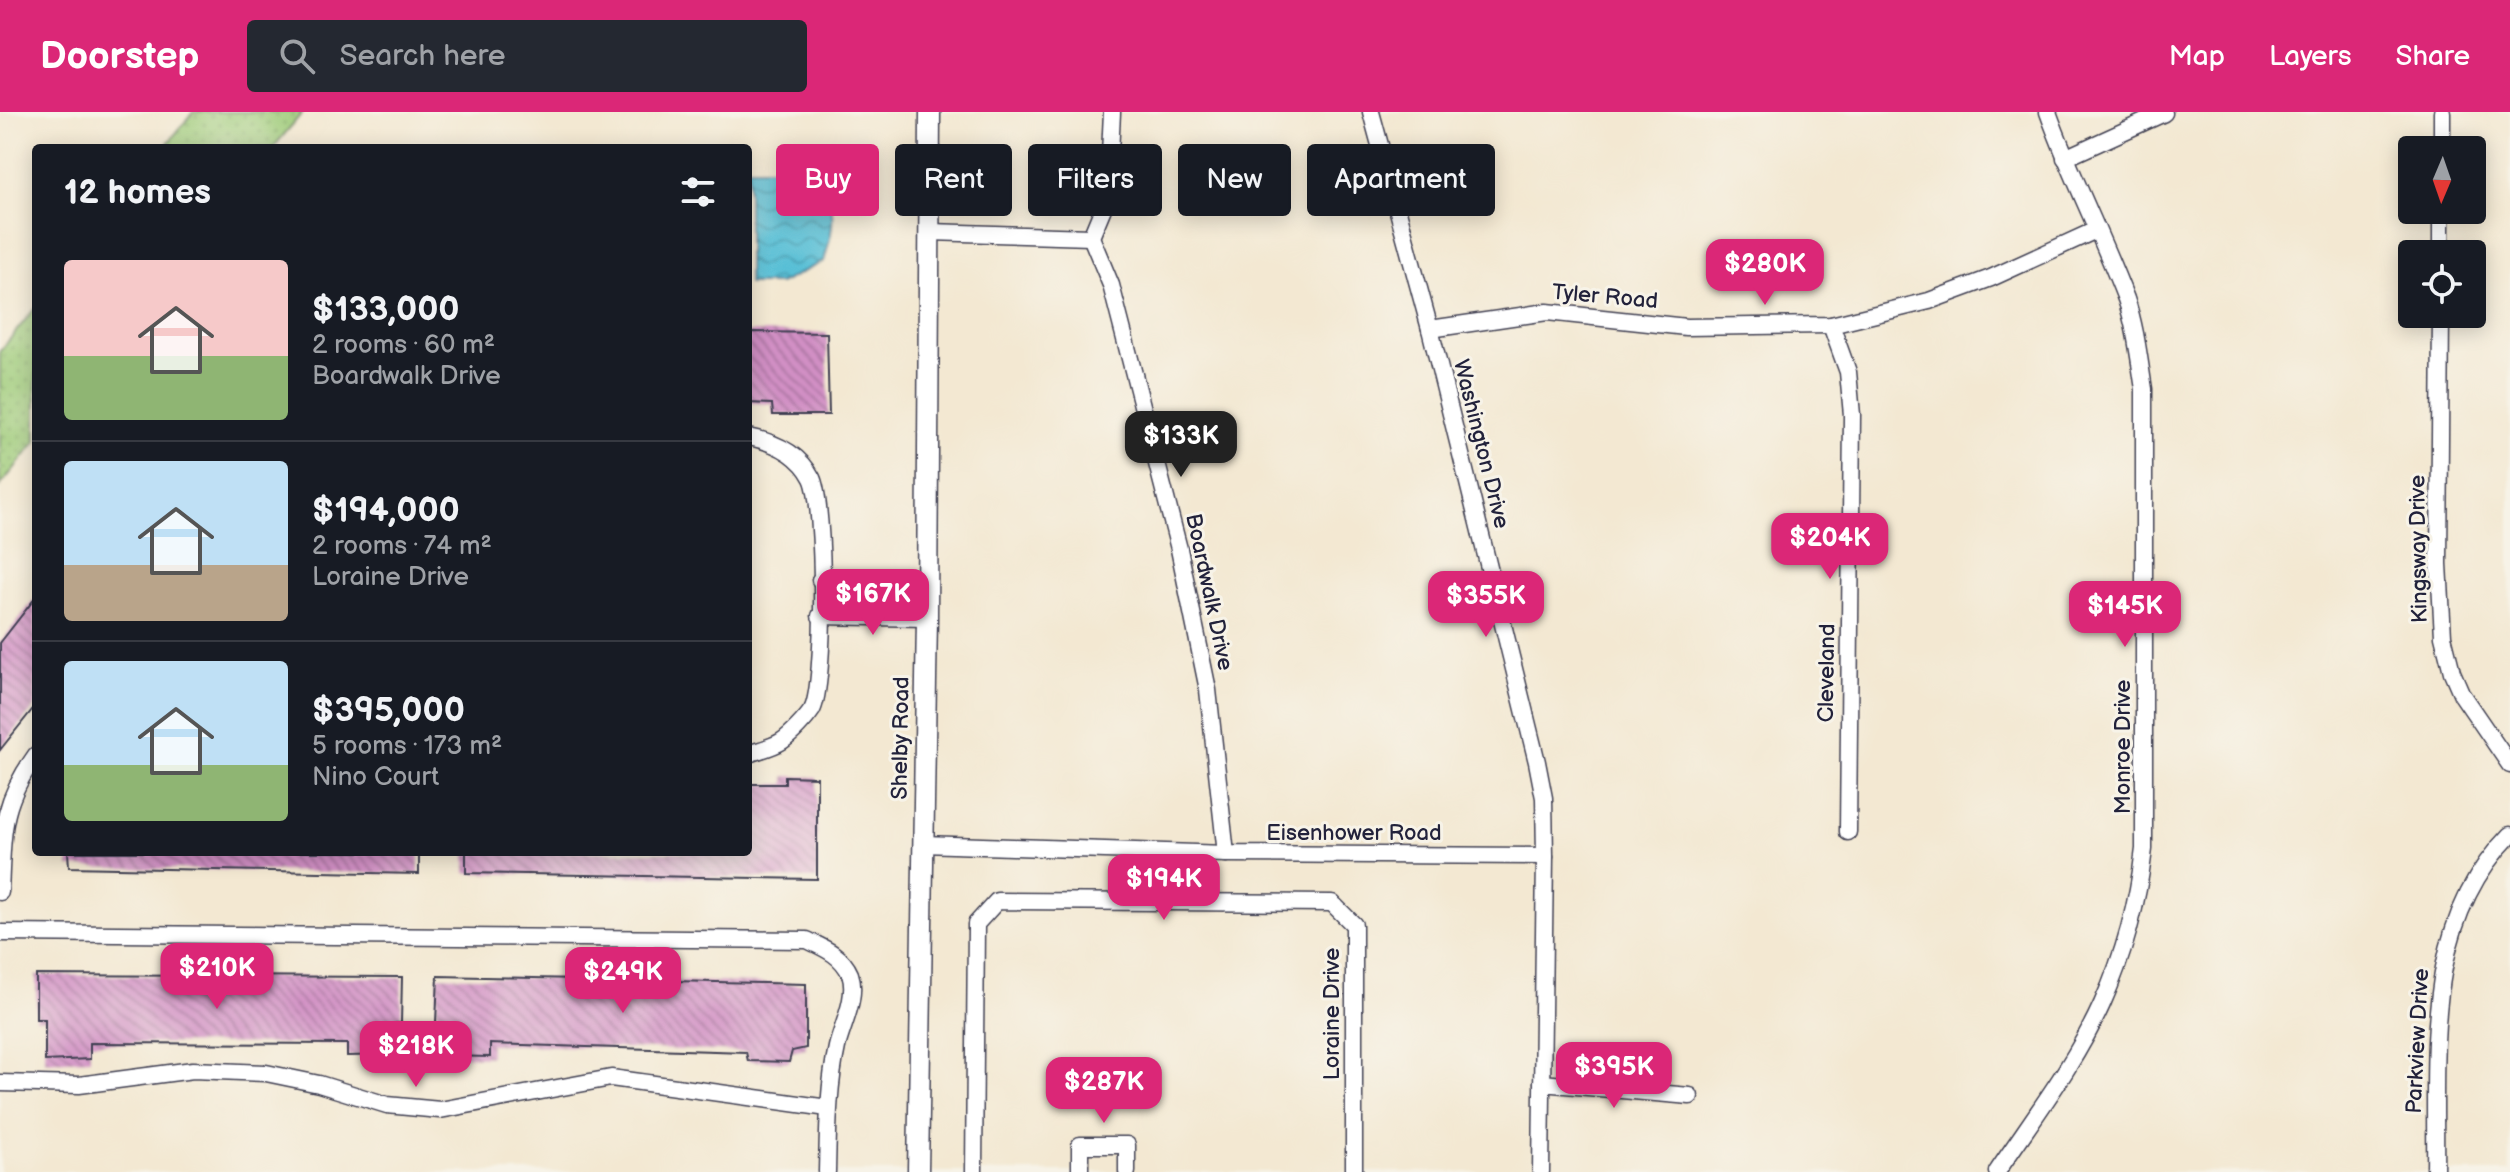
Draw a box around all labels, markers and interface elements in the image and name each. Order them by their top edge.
search box [247,20,807,92]
text: Doorstep [40,34,199,79]
icon: search [275,34,319,78]
text: Search here [339,38,506,74]
text: Map [2169,40,2225,73]
text: Layers [2269,40,2352,73]
text: Share [2396,40,2470,73]
north arrow [2398,136,2486,224]
map controls [2398,136,2486,328]
chip: Buy [776,144,879,216]
chip: Rent [895,144,1012,216]
chip: Filters [1028,144,1162,216]
chip: New [1178,144,1291,216]
chip: Apartment [1307,144,1495,216]
icon: filters [676,170,720,214]
text: 12 homes [64,172,211,213]
pin: $280K [1709,239,1821,307]
button: locate [2398,240,2486,328]
text: $280K [1724,249,1806,280]
street label: Tyler Road [1551,279,1659,315]
text: $133,000 [312,289,460,330]
icon: home [128,292,224,388]
text: 2 rooms · 60 m² [312,330,495,361]
street label: Washington Drive [1447,357,1515,531]
text: Boardwalk Drive [312,361,501,392]
pin: $133K [1125,411,1237,479]
text: $133K [1143,421,1219,452]
street label: Kingsway Drive [2404,475,2434,623]
text: $194,000 [312,490,460,531]
icon: home [128,493,224,589]
street label: Boardwalk Drive [1179,511,1239,673]
pin: $204K [1774,513,1886,581]
text: $204K [1789,523,1871,554]
text: 2 rooms · 74 m² [312,531,492,562]
text: Loraine Drive [312,562,469,593]
pin: $167K [817,569,929,637]
pin: $355K [1430,571,1542,639]
text: $167K [835,579,911,610]
text: $355K [1446,581,1526,612]
pin: $145K [2069,581,2181,649]
text: $145K [2087,591,2163,622]
street label: Cleveland [1813,623,1841,723]
street label: Shelby Road [886,676,916,800]
street label: Monroe Drive [2110,680,2137,814]
text: $395,000 [312,690,465,731]
icon: home [128,693,224,789]
text: 5 rooms · 173 m² [312,731,502,762]
text: Nino Court [312,762,439,793]
street label: Eisenhower Road [1266,820,1442,847]
pin: $194K [1108,854,1220,922]
text: $194K [1126,864,1202,895]
pin: $210K [161,943,273,1011]
pin: $249K [567,947,679,1015]
street label: Loraine Drive [1319,948,1346,1080]
text: $210K [179,953,256,984]
text: $249K [583,957,663,988]
street label: Parkview Drive [2401,968,2435,1114]
pin: $218K [360,1021,472,1089]
text: $218K [378,1031,454,1062]
pin: $395K [1558,1042,1670,1110]
text: $395K [1574,1052,1654,1083]
pin: $287K [1048,1057,1160,1125]
text: $287K [1064,1067,1144,1098]

